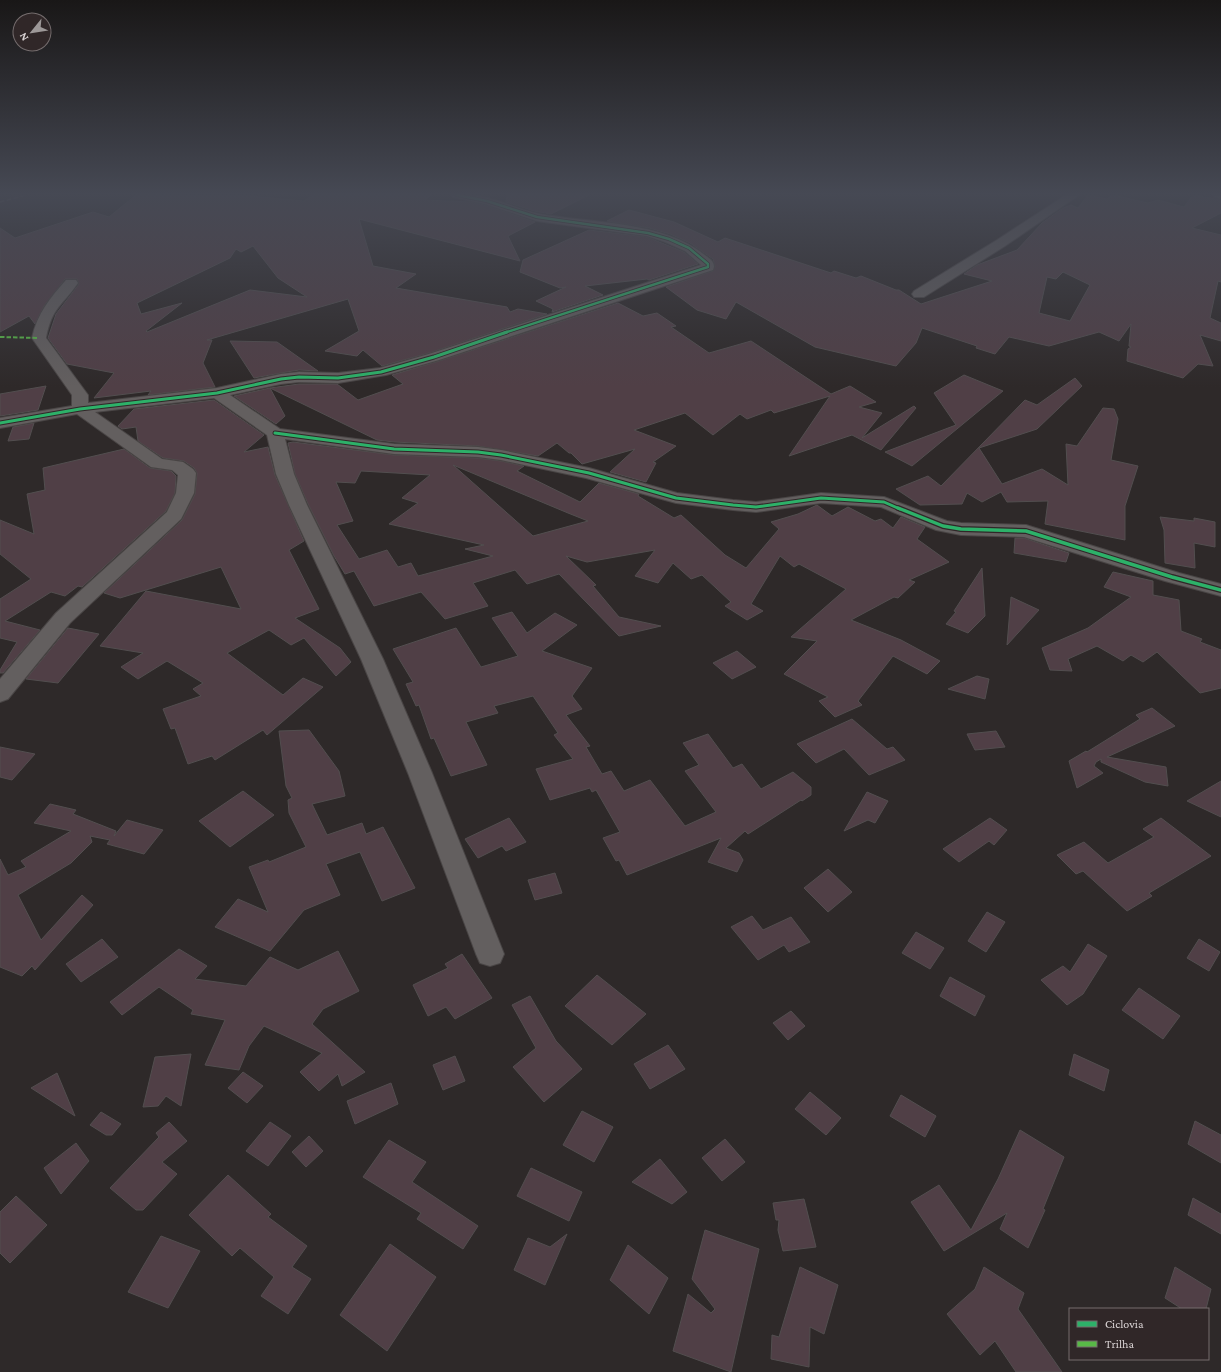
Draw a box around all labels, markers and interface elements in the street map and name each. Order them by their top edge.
north arrow [12,12,52,52]
text: N [16,30,30,43]
legend [1069,1308,1209,1360]
text: Ciclovia [1105,1317,1144,1331]
text: Trilha [1105,1337,1135,1351]

